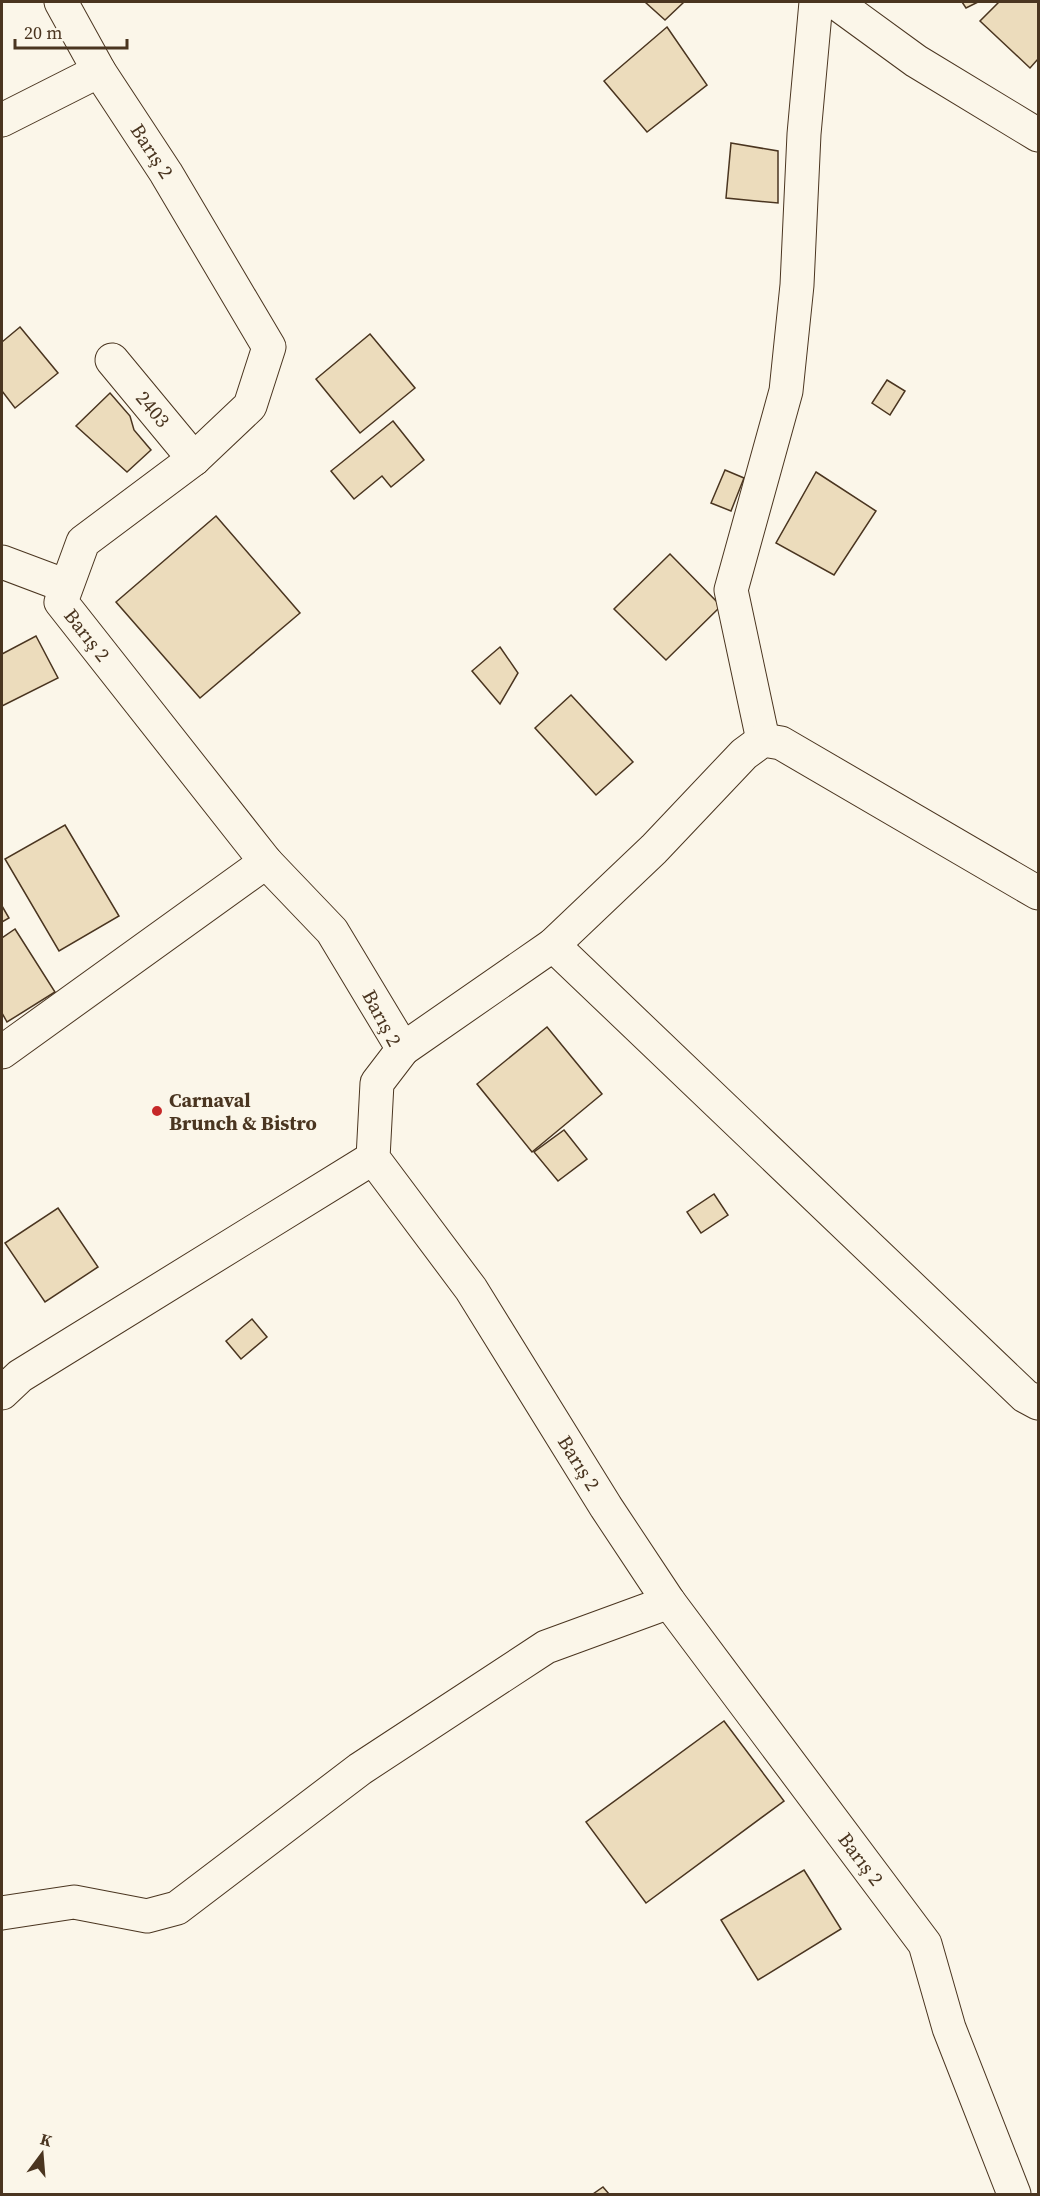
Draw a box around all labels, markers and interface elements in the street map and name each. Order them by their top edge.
scale bar [15,12,128,50]
text: 20 m [24,20,62,45]
street label: Barış 2 [124,118,180,184]
street label: 2403 [129,385,177,433]
street label: Barış 2 [57,603,117,667]
street label: Barış 2 [355,985,409,1051]
place label: Carnaval Brunch & Bistro [169,1086,317,1137]
marker: Carnaval Brunch & Bistro [150,1104,164,1118]
street label: Barış 2 [551,1430,607,1496]
street label: Barış 2 [832,1826,890,1892]
north arrow [12,2124,72,2184]
text: K [38,2127,55,2152]

